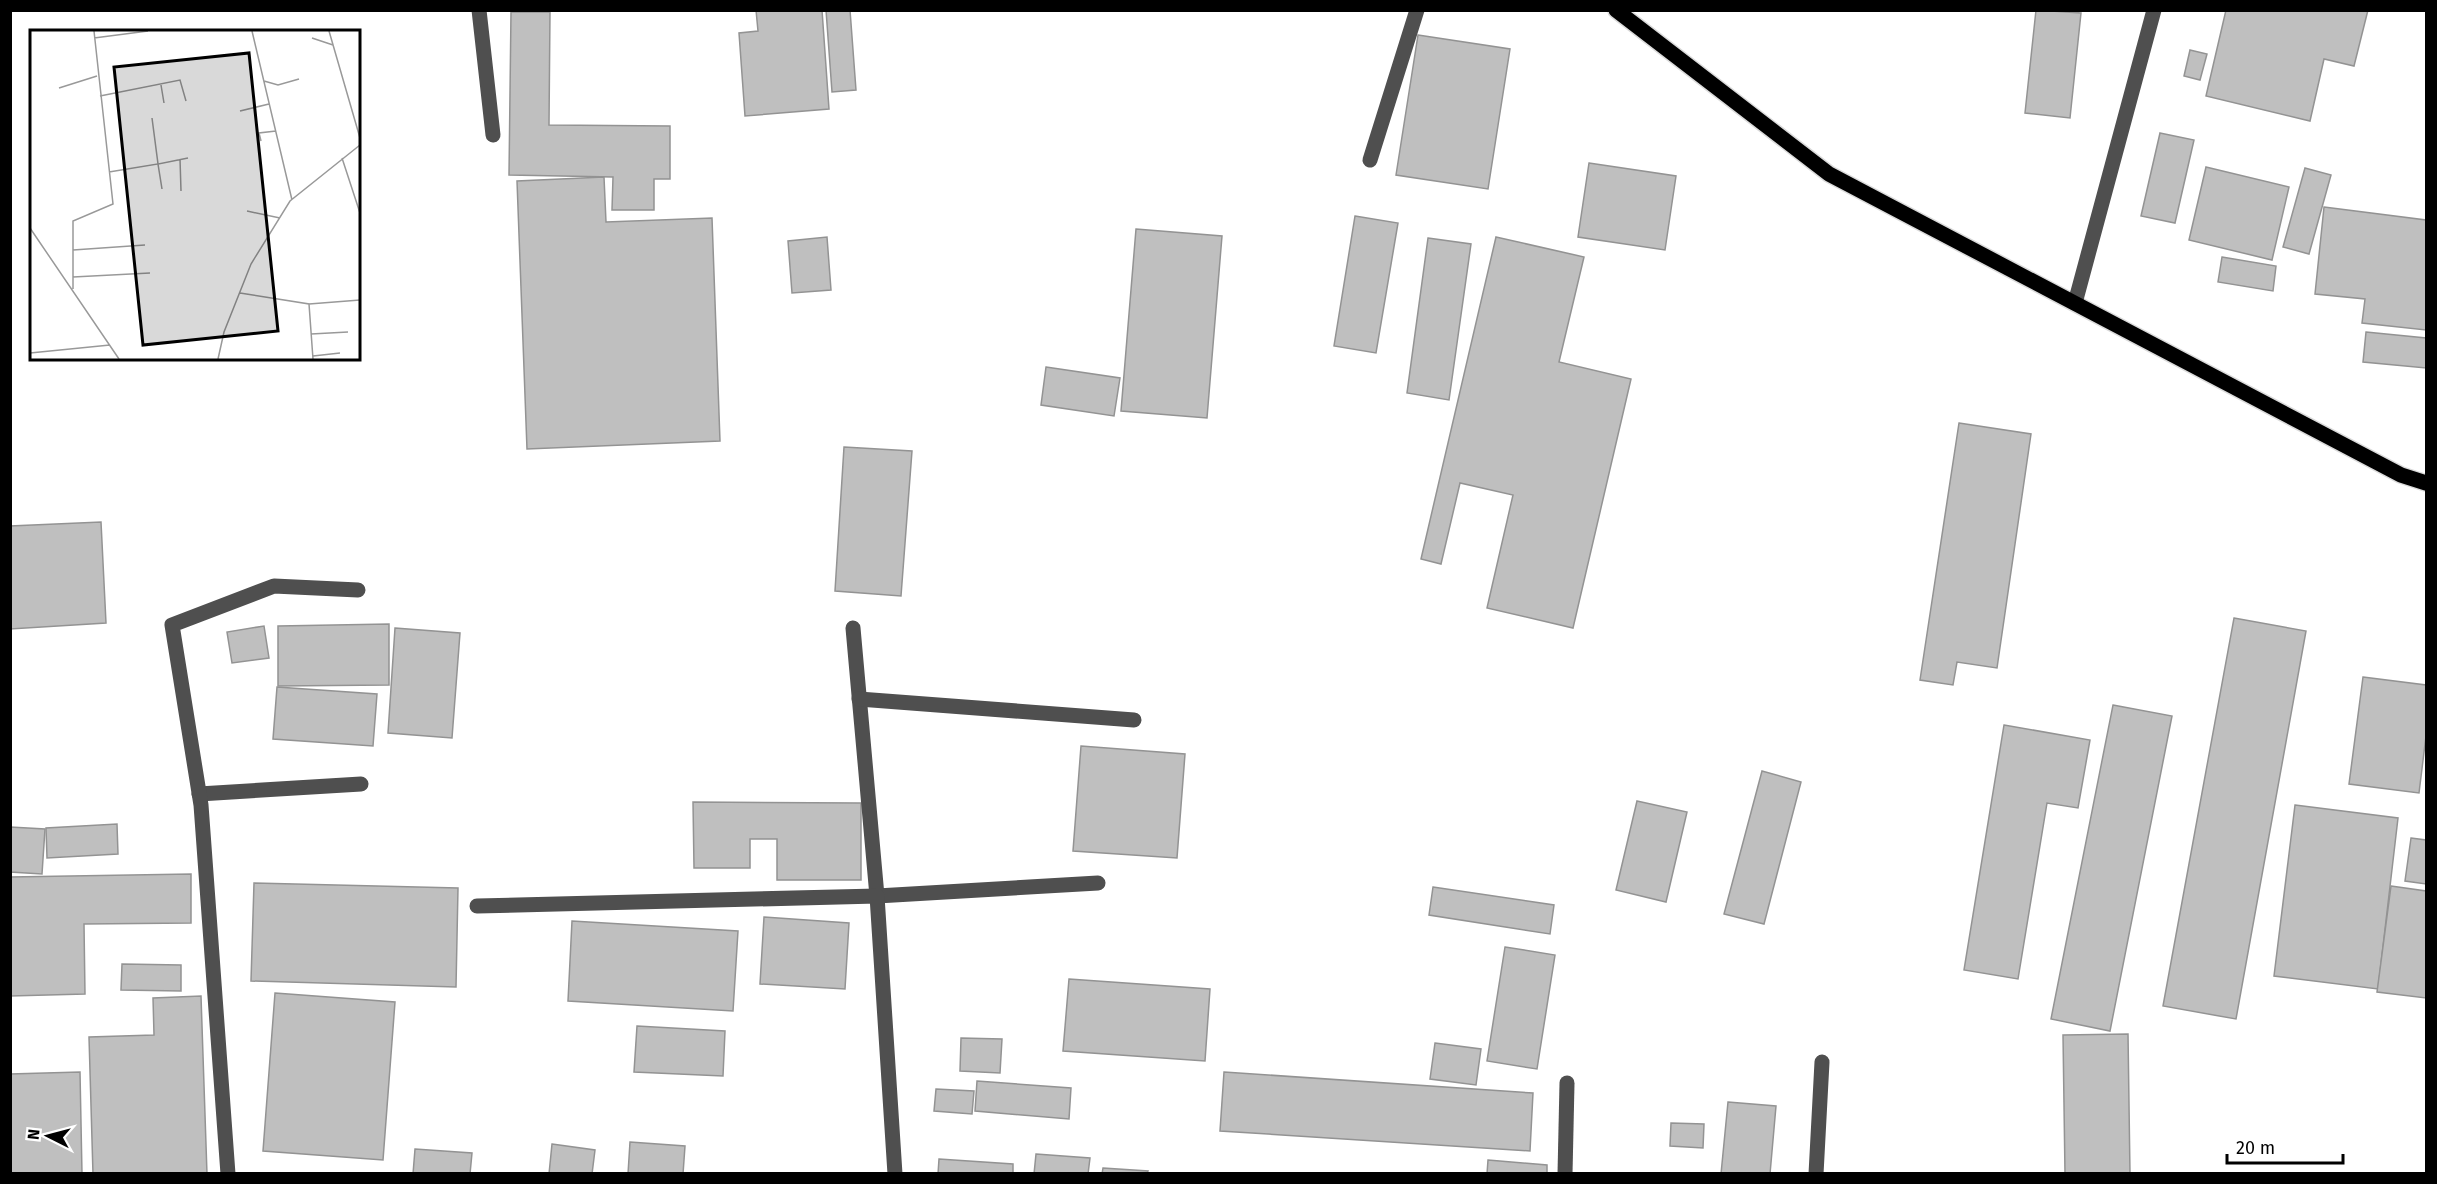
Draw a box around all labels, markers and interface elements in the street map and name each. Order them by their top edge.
inset map [30,30,360,360]
north arrow [18,1106,78,1166]
scale bar [2227,1127,2342,1165]
text: N [24,1128,44,1141]
text: 20 m [2236,1137,2275,1159]

